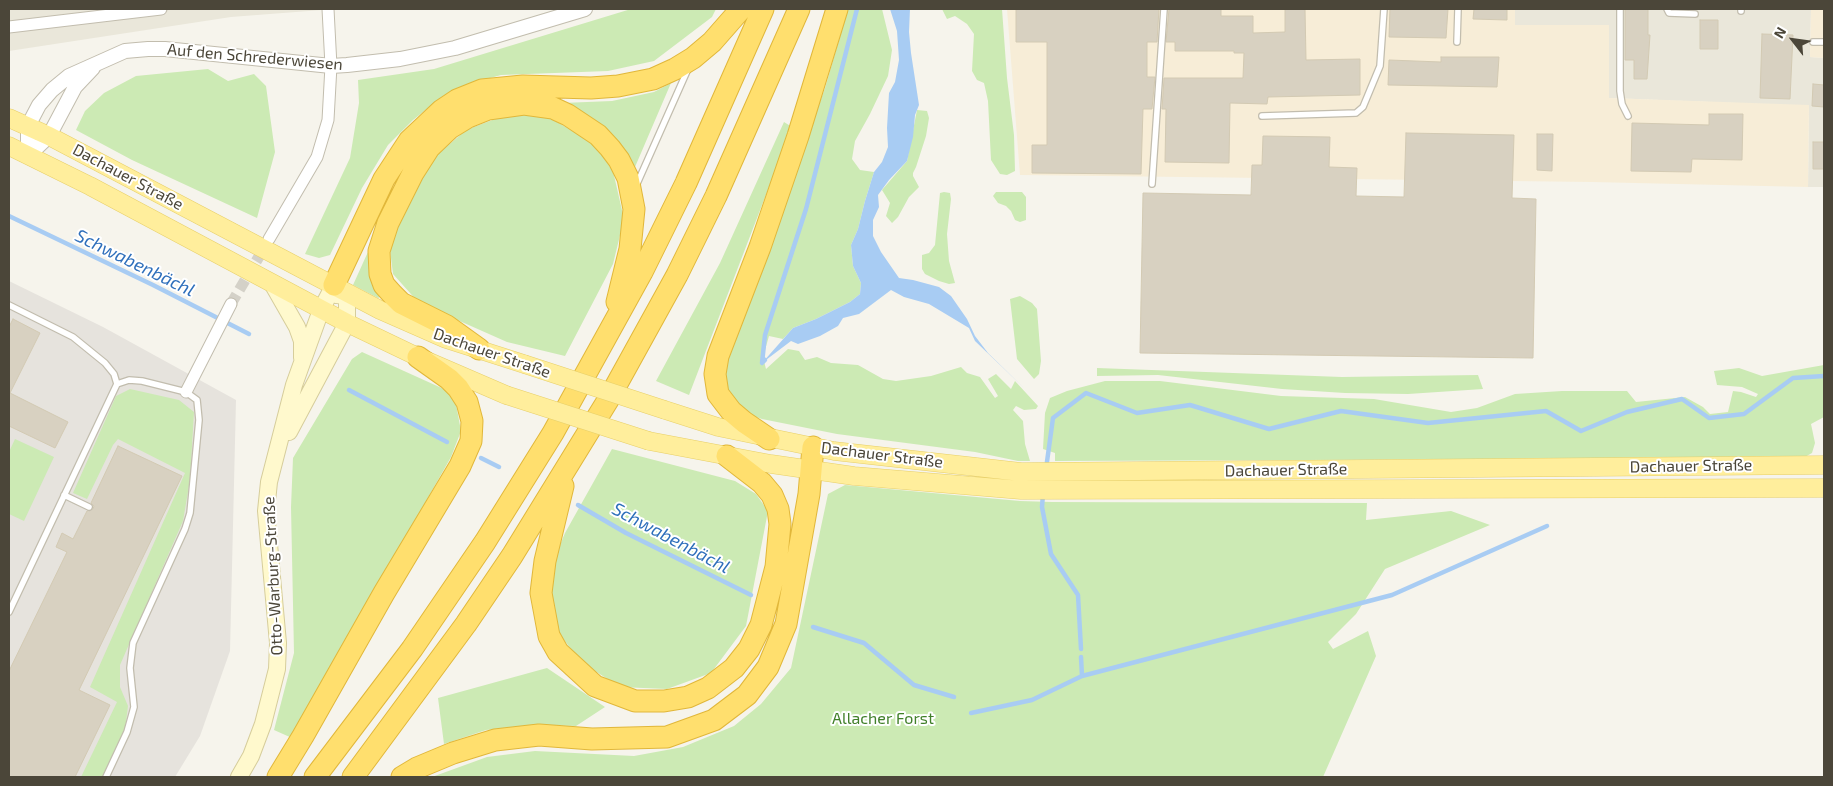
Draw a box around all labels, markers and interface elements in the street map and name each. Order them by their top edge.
north arrow [1768,15,1818,65]
text: N [1770,24,1789,41]
street label: Auf den Schrederwiesen [166,40,344,74]
street label: Dachauer Straße [69,140,187,214]
water label: Schwabenbächl [72,225,198,301]
street label: Dachauer Straße [431,324,553,382]
street label: Dachauer Straße [820,438,944,472]
street label: Dachauer Straße [1630,455,1752,477]
street label: Dachauer Straße [1225,459,1347,481]
street label: Otto-Warburg-Straße [259,496,287,656]
water label: Schwabenbächl [608,498,734,578]
park label: Allacher Forst [832,709,934,729]

